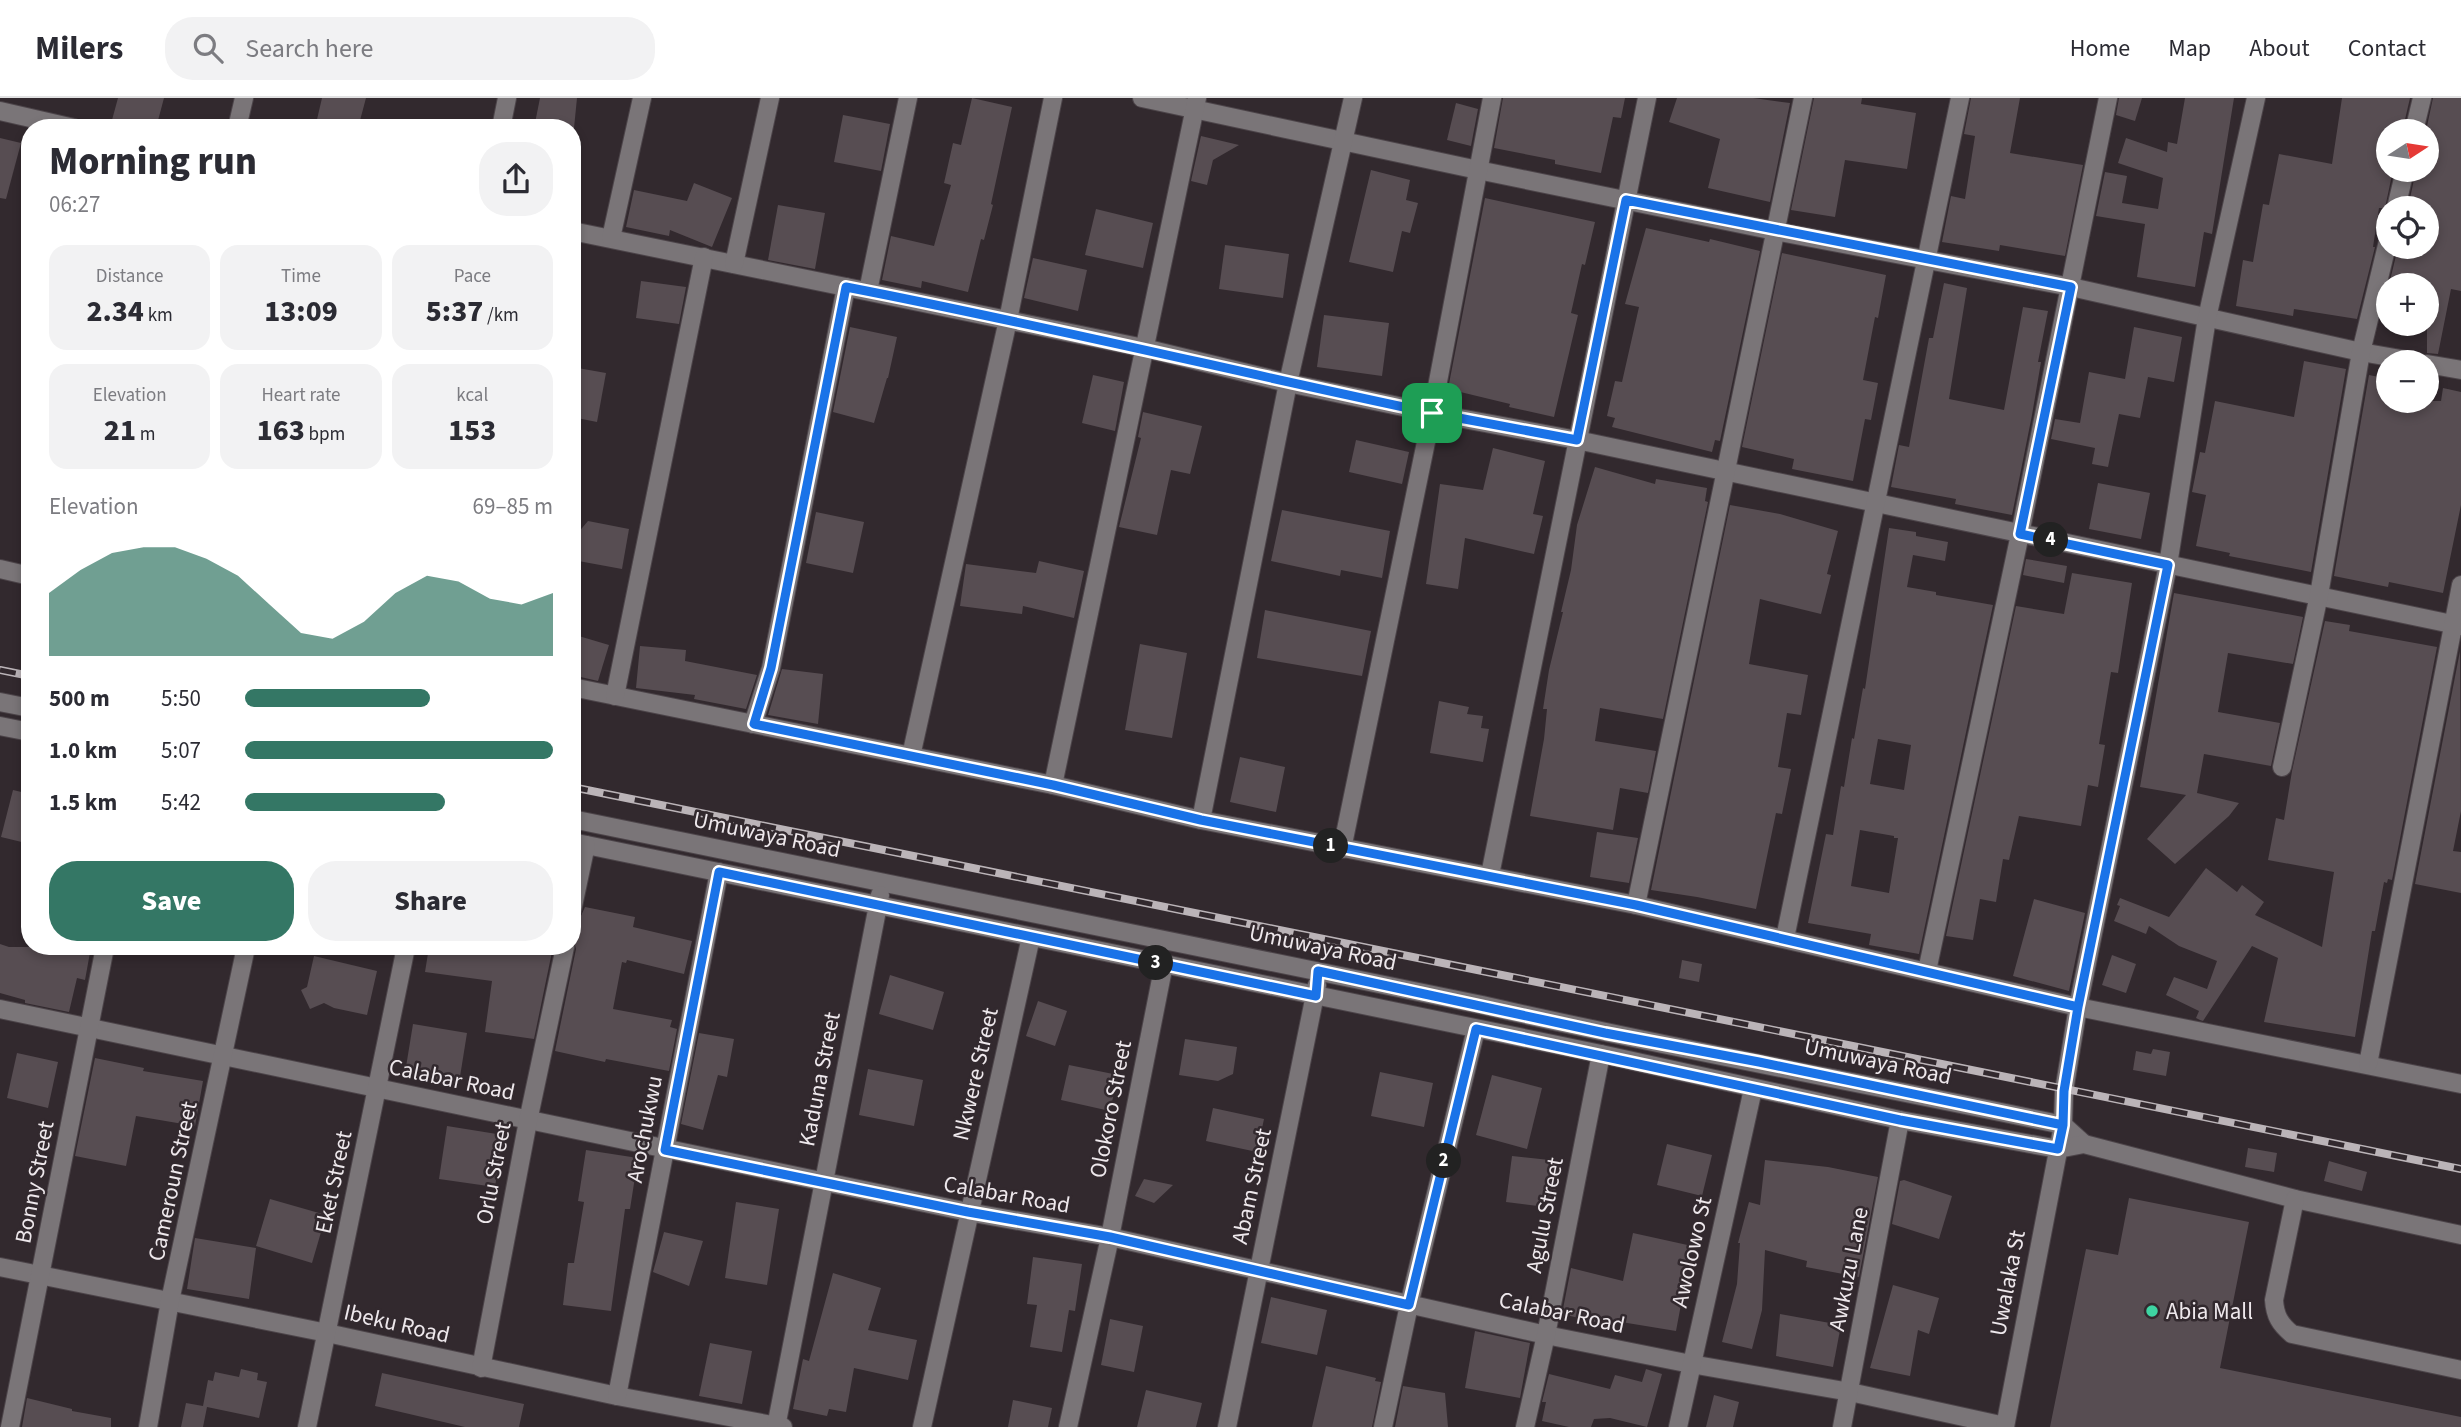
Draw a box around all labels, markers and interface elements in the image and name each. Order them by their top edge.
search box [165,17,655,80]
text: Milers [35,25,123,72]
icon: search [189,29,227,67]
text: Search here [245,30,373,67]
text: Home [2070,31,2130,66]
text: Map [2168,31,2211,66]
text: About [2249,31,2310,66]
text: Contact [2348,31,2426,66]
north arrow [2376,119,2440,182]
map controls [2376,119,2439,413]
text: Morning run [49,135,257,189]
button: share [479,142,553,216]
text: 06:27 [49,188,100,221]
button: locate [2376,196,2439,259]
text: Distance [96,263,163,290]
text: Time [281,263,321,290]
text: Pace [454,263,491,290]
button: + [2376,273,2439,336]
text: 2.34 [86,290,144,333]
text: 13:09 [264,290,338,333]
text: 5:37 [426,290,483,333]
text: km [144,302,173,329]
text: /km [483,302,519,329]
button: − [2376,350,2439,413]
text: Elevation [93,382,167,409]
text: Heart rate [261,382,340,409]
text: kcal [456,382,488,409]
pin [1402,383,1462,443]
icon: arrive [1413,394,1451,432]
text: 21 [104,409,136,452]
text: 163 [257,409,305,452]
text: 153 [448,409,496,452]
text: m [136,421,155,448]
text: bpm [305,421,345,448]
text: Elevation [49,490,139,523]
text: 69–85 m [473,490,553,523]
pin: 4 [2034,522,2068,558]
text: 4 [2045,526,2056,553]
text: 500 m [49,682,110,715]
text: 5:50 [161,682,201,715]
text: 1.0 km [49,734,117,767]
text: 5:07 [161,734,201,767]
text: 1.5 km [49,786,117,819]
text: 5:42 [161,786,201,819]
street label: Umuwaya Road [690,803,844,866]
pin: 1 [1314,828,1348,864]
text: 1 [1325,832,1336,859]
button: Save [49,861,294,941]
button: Share [308,861,553,941]
street label: Umuwaya Road [1246,916,1400,979]
pin: 3 [1138,946,1174,980]
text: 3 [1150,949,1161,976]
street label: Nkwere Street [944,1004,1007,1144]
street label: Kaduna Street [790,1009,849,1149]
street label: Umuwaya Road [1801,1030,1955,1093]
street label: Olokoro Street [1081,1037,1140,1181]
street label: Calabar Road [386,1050,518,1109]
street label: Arochukwu [618,1073,671,1186]
street label: Cameroun Street [139,1098,206,1264]
street label: Bonny Street [6,1118,63,1246]
street label: Orlu Street [467,1119,520,1227]
street label: Abam Street [1223,1125,1280,1247]
street label: Eket Street [307,1127,361,1237]
pin: 2 [1426,1144,1462,1178]
text: 2 [1438,1147,1449,1174]
street label: Agulu Street [1517,1154,1572,1276]
street label: Calabar Road [941,1167,1073,1222]
street label: Awolowo St [1663,1193,1720,1311]
street label: Awkuzu Lane [1820,1204,1877,1334]
street label: Uwalaka St [1981,1227,2034,1339]
street label: Calabar Road [1496,1283,1628,1342]
street label: Ibeku Road [341,1295,453,1352]
place label: Abia Mall [2166,1295,2253,1328]
marker: Abia Mall [2144,1303,2160,1319]

